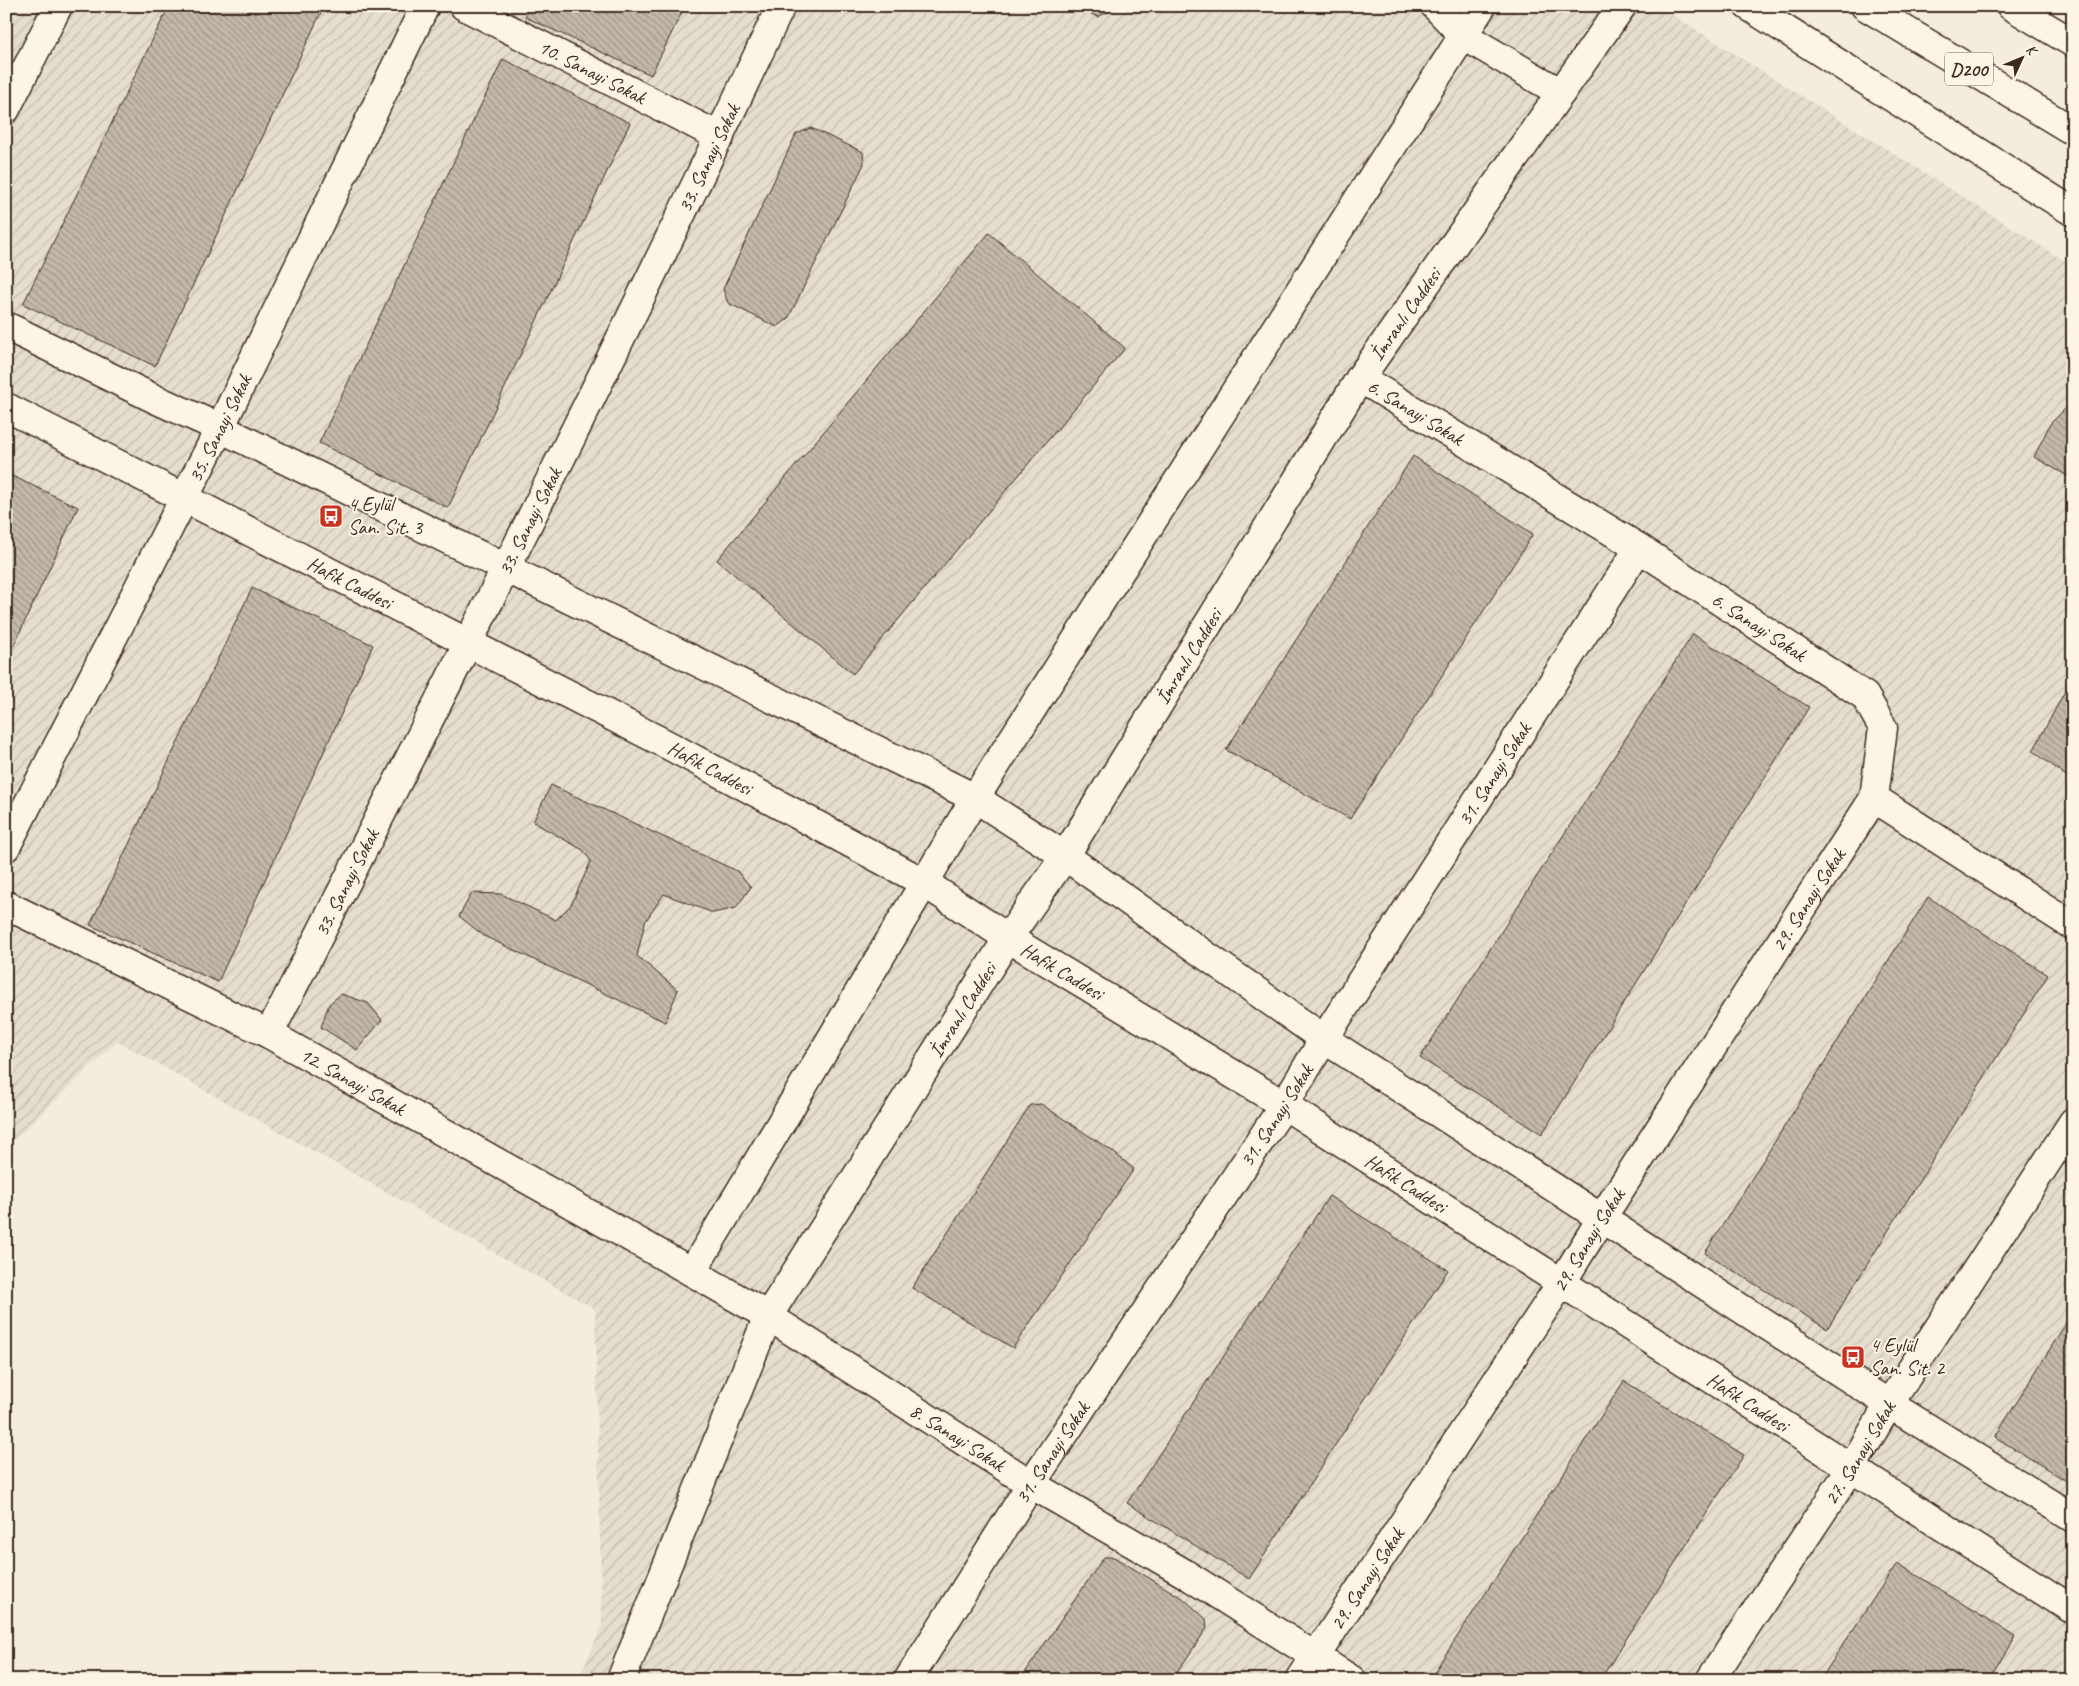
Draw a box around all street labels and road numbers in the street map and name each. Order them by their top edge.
street label: 10. Sanayi Sokak [534,34,651,111]
road number: D200 [1945,52,1993,86]
street label: 33. Sanayi Sokak [672,99,746,216]
street label: İmranlı Caddesi [1364,262,1448,365]
street label: 35. Sanayi Sokak [183,369,258,486]
street label: 6. Sanayi Sokak [1363,374,1469,452]
street label: 33. Sanayi Sokak [492,462,568,579]
street label: Hafik Caddesi [303,551,398,616]
street label: 6. Sanayi Sokak [1707,587,1812,668]
street label: İmranlı Caddesi [1150,602,1229,709]
street label: 31. Sanayi Sokak [1452,717,1537,830]
street label: Hafik Caddesi [663,735,758,802]
street label: 33. Sanayi Sokak [309,824,385,941]
street label: 29. Sanayi Sokak [1766,843,1852,956]
street label: Hafik Caddesi [1016,937,1110,1007]
street label: İmranlı Caddesi [923,956,1003,1062]
street label: 12. Sanayi Sokak [295,1042,411,1122]
street label: 31. Sanayi Sokak [1234,1059,1319,1172]
street label: Hafik Caddesi [1360,1148,1453,1220]
street label: 29. Sanayi Sokak [1547,1183,1631,1297]
street label: Hafik Caddesi [1702,1367,1795,1439]
street label: 27. Sanayi Sokak [1819,1395,1902,1509]
street label: 31. Sanayi Sokak [1010,1396,1096,1509]
street label: 8. Sanayi Sokak [905,1398,1011,1478]
street label: 29. Sanayi Sokak [1324,1522,1410,1635]

